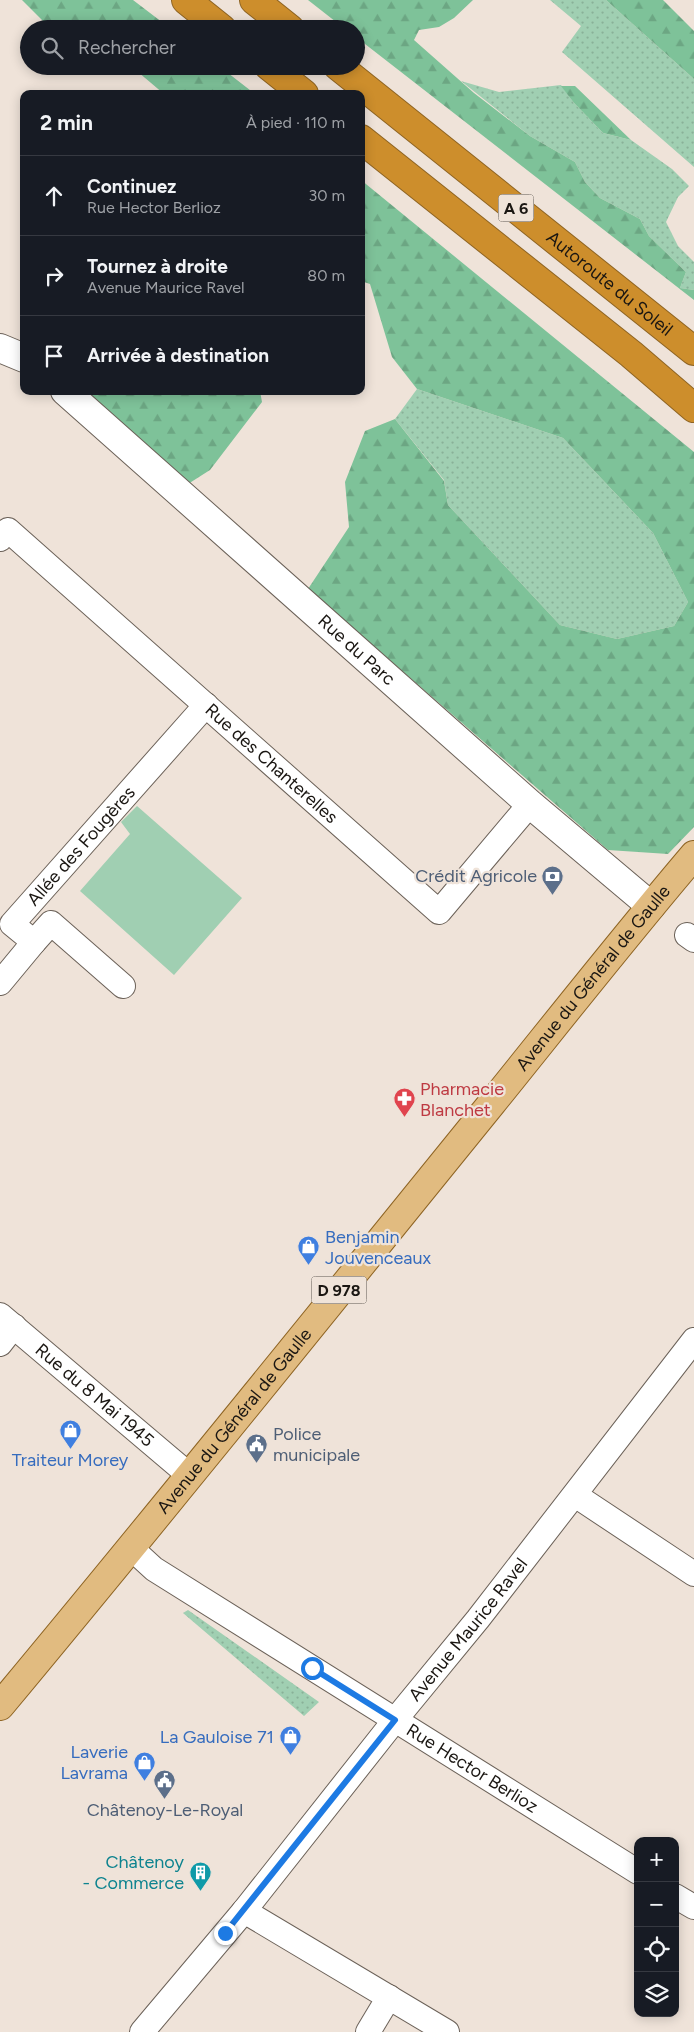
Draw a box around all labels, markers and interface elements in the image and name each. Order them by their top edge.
search box [20,20,365,75]
icon: search [38,34,66,62]
text: Rechercher [78,36,176,59]
text: 2 min [40,110,93,135]
text: À pied · 110 m [246,113,345,132]
text: Continuez [87,175,176,198]
icon: ahead [40,182,68,210]
text: 30 m [308,186,345,205]
road number: A 6 [498,194,534,222]
text: Rue Hector Berlioz [87,198,221,217]
street label: Autoroute du Soleil [542,226,677,341]
text: Tournez à droite [87,255,228,278]
icon: right [40,262,68,290]
text: 80 m [307,266,345,285]
text: Avenue Maurice Ravel [87,278,245,297]
icon: arrive [40,342,68,370]
text: Arrivée à destination [87,344,269,367]
street label: Rue du Parc [313,610,400,690]
street label: Rue des Chanterelles [201,699,342,828]
street label: Allée des Fougères [22,782,140,910]
bank icon: Crédit Agricole [541,864,565,895]
place label: Crédit Agricole [415,865,537,887]
street label: Avenue du Général de Gaulle [511,880,675,1075]
place label: Pharmacie Blanchet [420,1078,504,1121]
pharmacy icon: Pharmacie Blanchet [392,1087,416,1118]
place label: Benjamin Jouvenceaux [325,1226,432,1269]
shop icon: Benjamin Jouvenceaux [297,1235,321,1266]
road number: D 978 [312,1276,366,1304]
street label: Avenue du Général de Gaulle [152,1323,316,1518]
street label: Rue du 8 Mai 1945 [31,1339,158,1451]
shop icon: Traiteur Morey [58,1418,82,1449]
place label: Police municipale [273,1423,360,1466]
public building icon: Police municipale [245,1432,269,1463]
place label: Traiteur Morey [12,1449,129,1471]
street label: Avenue Maurice Ravel [404,1554,532,1706]
route start [301,1657,324,1680]
street label: Rue Hector Berlioz [402,1719,542,1818]
shop icon: La Gauloise 71 [278,1725,302,1756]
place label: La Gauloise 71 [160,1726,274,1748]
place label: Laverie Lavrama [60,1741,128,1784]
shop icon: Laverie Lavrama [132,1750,156,1781]
public building icon: Châtenoy-Le-Royal [153,1768,177,1799]
place label: Châtenoy-Le-Royal [87,1799,243,1821]
map controls [634,1837,679,2017]
button: + [634,1837,679,1882]
place label: Châtenoy - Commerce [83,1851,185,1894]
building icon: Châtenoy - Commerce [188,1860,212,1891]
button: − [634,1882,679,1927]
route end [214,1922,237,1945]
button: locate [634,1927,679,1972]
button: layers [634,1972,679,2017]

